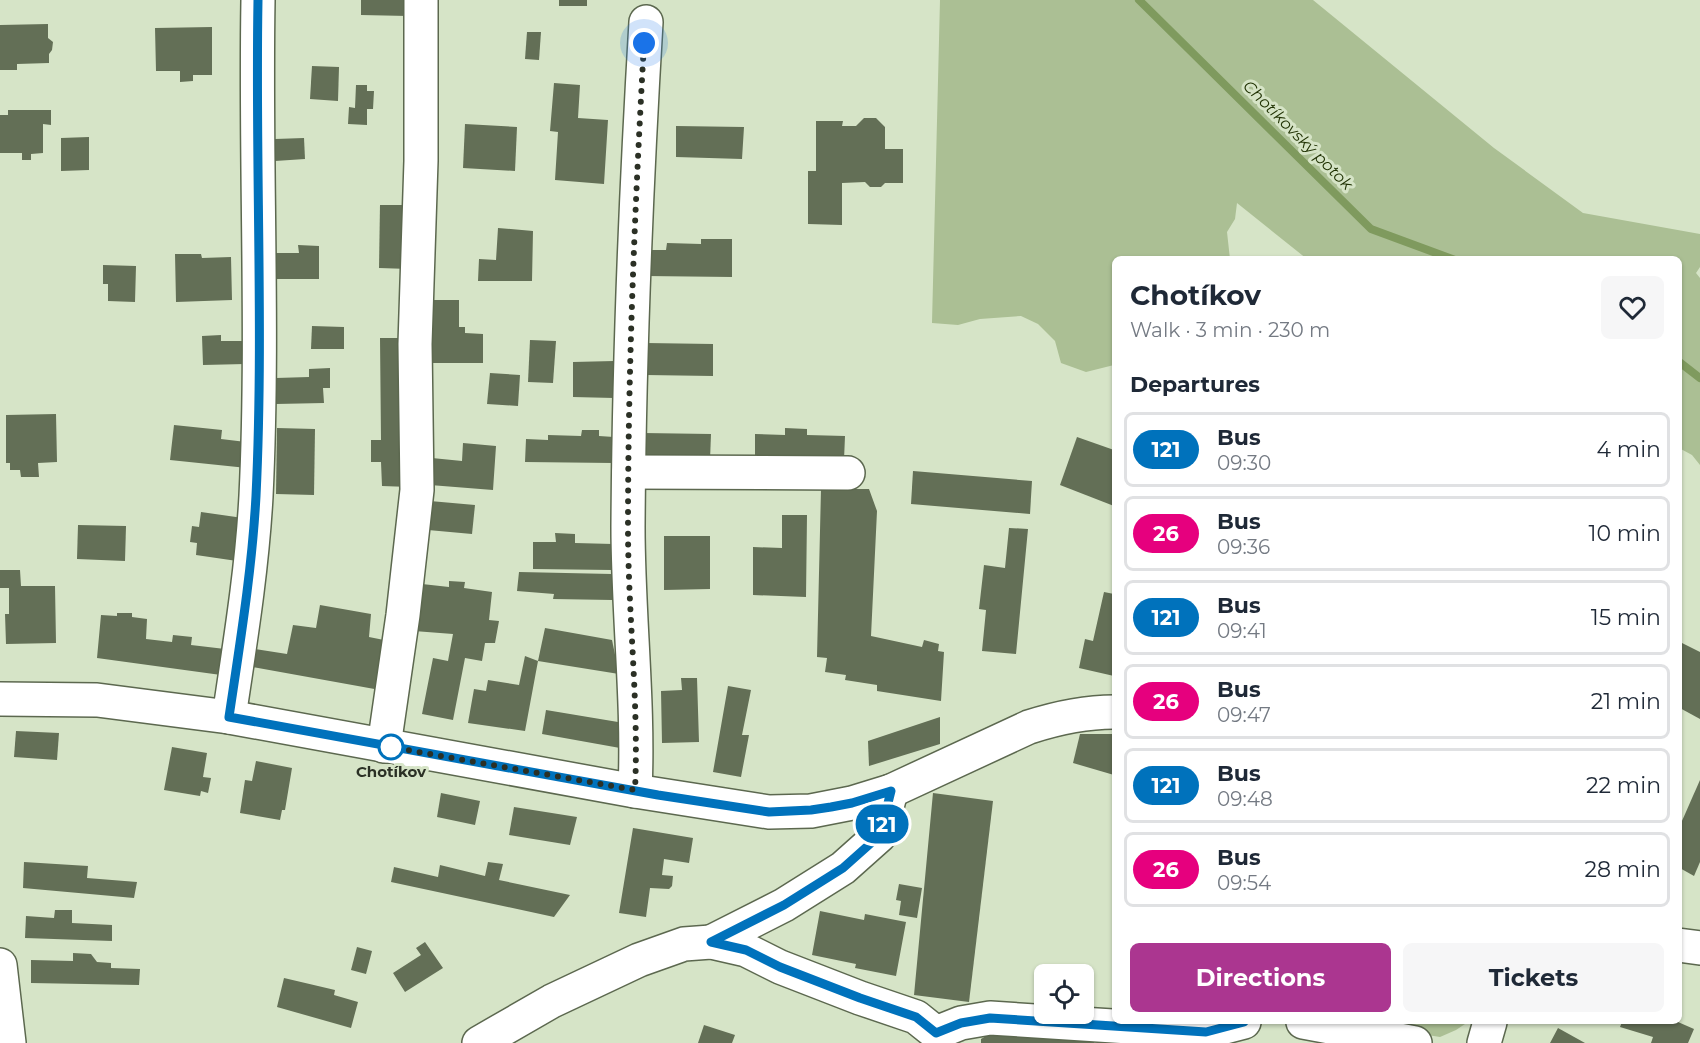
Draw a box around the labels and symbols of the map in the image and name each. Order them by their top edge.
your location [629,28,659,58]
water label: Chotíkovský potok [1239,76,1358,195]
marker: Chotíkov [378,734,404,760]
place label: Chotíkov [356,762,427,781]
line badge: 121 [848,804,916,844]

